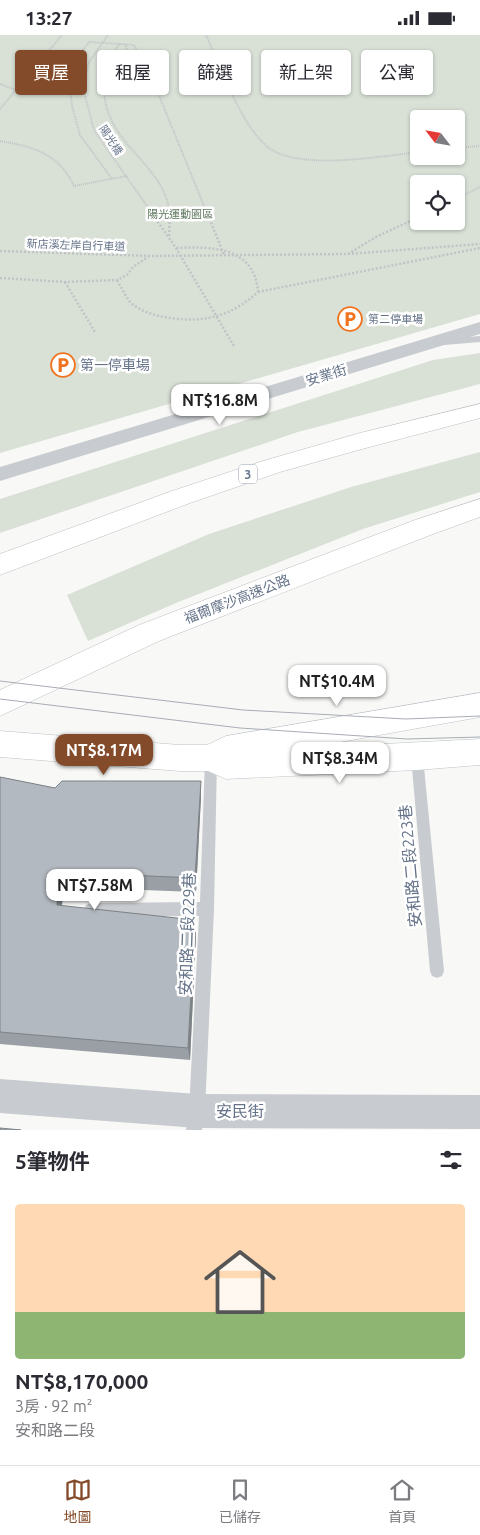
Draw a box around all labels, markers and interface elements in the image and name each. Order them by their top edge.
text: 13:27 [25,7,73,29]
chip: 買屋 [15,50,87,95]
chip: 租屋 [97,50,169,95]
chip: 篩選 [179,50,251,95]
chip: 新上架 [261,50,351,95]
chip: 公寓 [361,50,433,95]
north arrow [410,110,465,165]
map controls [410,110,465,230]
street label: 陽光橋 [97,123,125,157]
button: locate [410,175,465,230]
park label: 陽光運動園區 [147,208,213,220]
street label: 新店溪左岸自行車道 [26,237,126,253]
parking icon: 第二停車場 [337,306,363,332]
place label: 第二停車場 [368,313,423,325]
parking icon: 第一停車場 [50,352,76,378]
place label: 第一停車場 [80,357,150,373]
street label: 安業街 [304,361,348,389]
pin: NT$16.8M [168,383,272,426]
text: NT$16.8M [182,391,258,409]
road number: 3 [239,464,257,483]
street label: 福爾摩沙高速公路 [182,571,292,627]
pin: NT$10.4M [285,665,389,707]
text: NT$10.4M [299,672,375,690]
pin: NT$8.17M [52,733,156,776]
text: NT$8.17M [66,741,142,759]
pin: NT$8.34M [288,741,392,784]
text: NT$8.34M [302,749,378,767]
street label: 安和路二段223巷 [396,804,424,928]
pin: NT$7.58M [43,869,147,911]
street label: 安和路二段229巷 [176,872,198,996]
text: NT$7.58M [57,876,133,894]
street label: 安民街 [216,1102,264,1120]
icon: filters [437,1146,465,1174]
text: 5筆物件 [15,1149,90,1173]
icon: home [195,1237,285,1327]
text: NT$8,170,000 [15,1369,148,1393]
text: 3房 · 92 m² [15,1397,93,1415]
text: 安和路二段 [15,1421,95,1439]
tab: 地圖 [64,1476,92,1526]
tab: 已儲存 [219,1476,261,1526]
tab: 首頁 [388,1476,416,1526]

